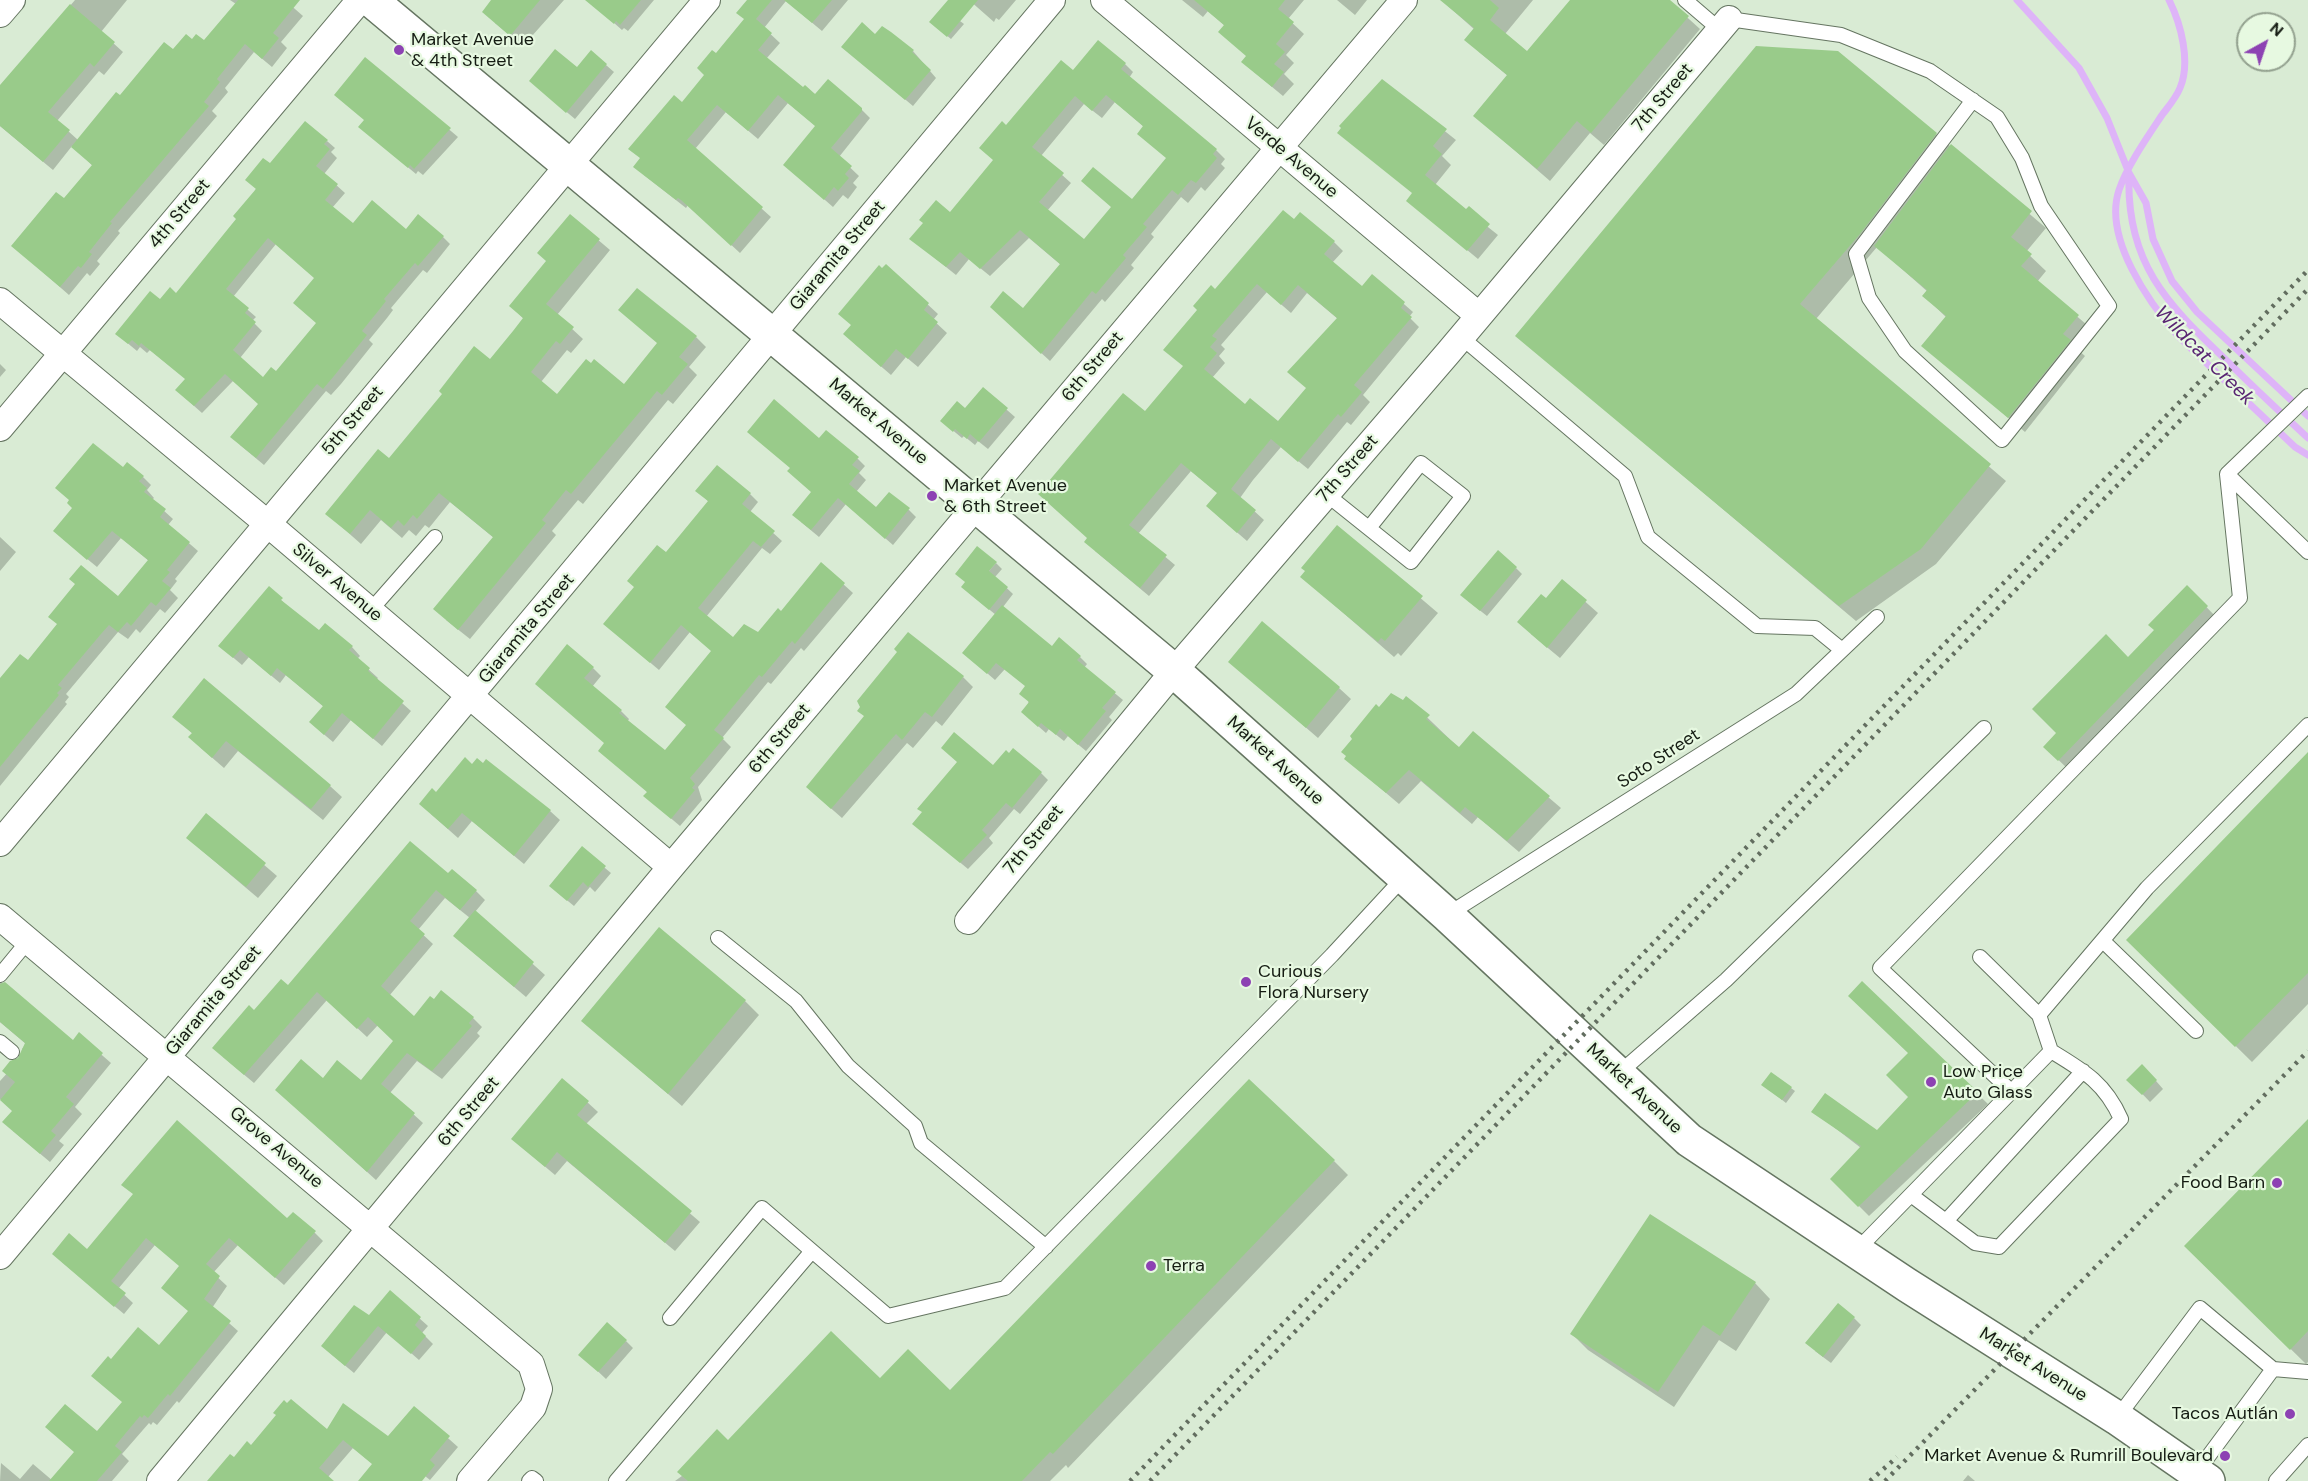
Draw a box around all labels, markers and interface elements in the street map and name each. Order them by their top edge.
north arrow [2236,12,2296,72]
text: N [2265,18,2288,41]
place label: Market Avenue & 4th Street [411,29,534,72]
marker: Market Avenue & 4th Street [392,43,406,57]
street label: 7th Street [1628,59,1698,137]
street label: Verde Avenue [1240,113,1342,203]
street label: 4th Street [145,175,215,253]
street label: Giaramita Street [786,197,890,315]
water label: Wildcat Creek [2149,301,2259,411]
street label: 6th Street [1058,328,1128,406]
street label: Market Avenue [824,374,932,470]
street label: 5th Street [318,382,388,460]
street label: 7th Street [1313,431,1383,507]
place label: Market Avenue & 6th Street [944,475,1067,518]
marker: Market Avenue & 6th Street [925,489,939,503]
street label: Silver Avenue [288,539,386,627]
street label: Giaramita Street [475,570,579,688]
street label: 6th Street [745,700,815,778]
street label: Market Avenue [1222,712,1328,810]
street label: Soto Street [1614,724,1704,794]
street label: 7th Street [1000,801,1068,879]
street label: Giaramita Street [162,942,266,1060]
place label: Curious Flora Nursery [1258,961,1369,1004]
marker: Curious Flora Nursery [1239,975,1253,989]
street label: Market Avenue [1582,1039,1686,1139]
place label: Low Price Auto Glass [1943,1061,2033,1104]
street label: 6th Street [434,1073,504,1151]
marker: Low Price Auto Glass [1924,1075,1938,1089]
street label: Grove Avenue [225,1103,327,1193]
place label: Food Barn [2181,1172,2265,1194]
marker: Food Barn [2270,1176,2284,1190]
place label: Terra [1163,1255,1205,1277]
marker: Terra [1144,1259,1158,1273]
street label: Market Avenue [1975,1323,2091,1407]
place label: Tacos Autlán [2171,1403,2278,1425]
marker: Tacos Autlán [2283,1407,2297,1421]
place label: Market Avenue & Rumrill Boulevard [1924,1445,2213,1467]
marker: Market Avenue & Rumrill Boulevard [2218,1449,2232,1463]

